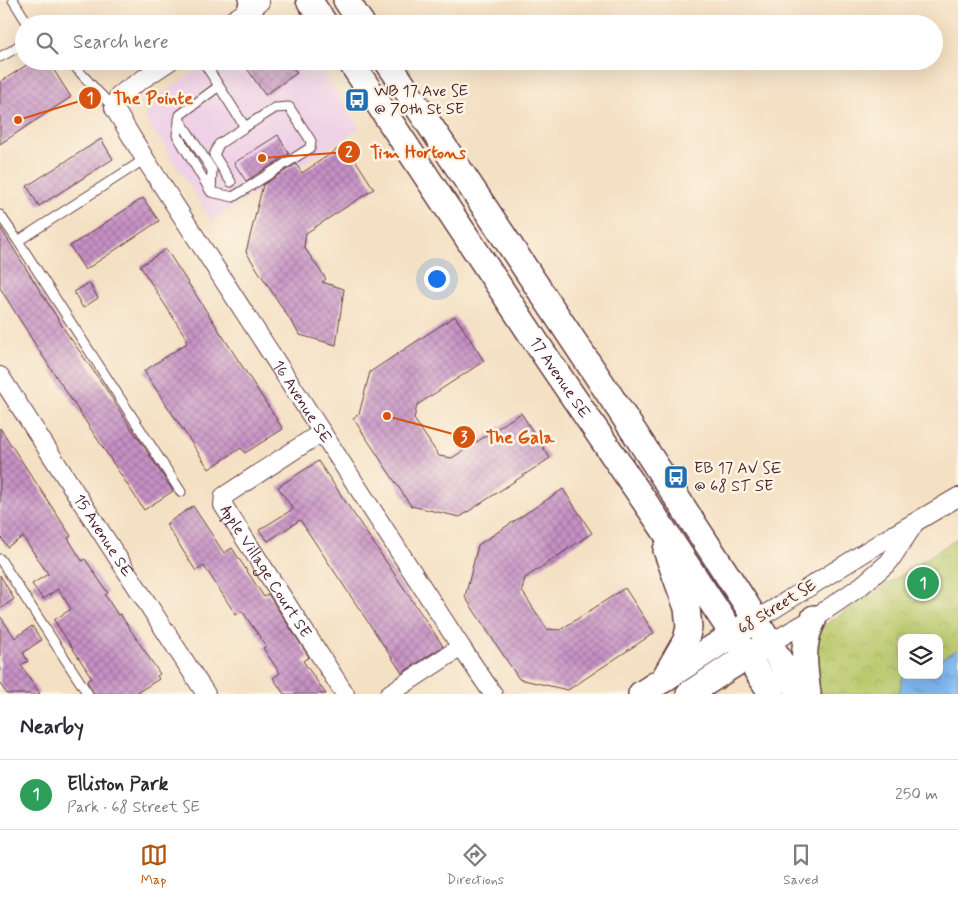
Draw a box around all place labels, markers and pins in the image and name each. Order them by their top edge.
callout: The Pointe [78,81,202,114]
place label: WB 17 Ave SE @ 70th St SE [374,81,468,120]
bus stop icon: WB 17 Ave SE @ 70th St SE [344,87,370,113]
callout: Tim Hortons [336,135,474,168]
callout: The Gala [452,420,562,453]
place label: EB 17 AV SE @ 68 ST SE [694,458,782,497]
bus stop icon: EB 17 AV SE @ 68 ST SE [663,464,689,490]
pin: 1 [907,564,939,602]

